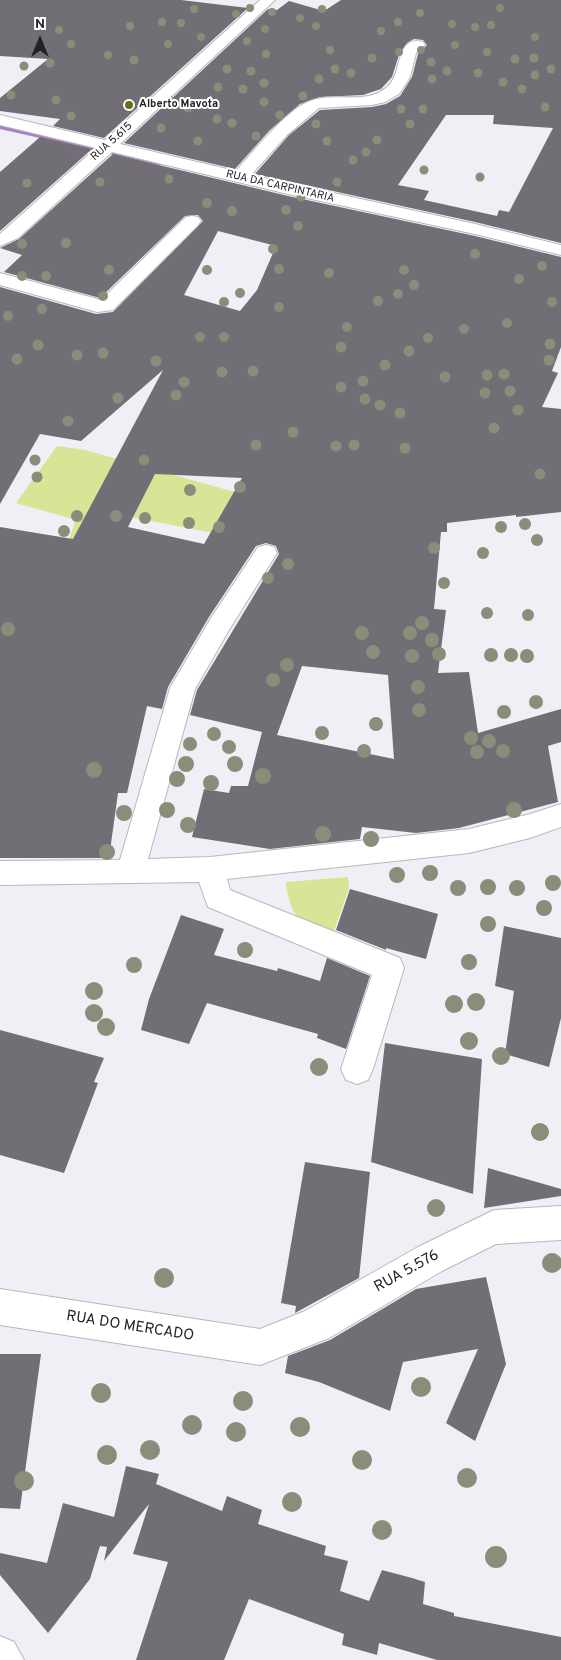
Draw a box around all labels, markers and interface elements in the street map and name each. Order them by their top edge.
north arrow [15,15,65,65]
text: N [35,16,45,33]
place label: Alberto Mavota [139,98,218,112]
marker: Alberto Mavota [123,99,135,111]
street label: RUA 5.615 [89,120,135,164]
street label: RUA DA CARPINTARIA [225,168,335,206]
street label: RUA 5.576 [372,1247,442,1297]
street label: RUA DO MERCADO [65,1308,195,1346]

